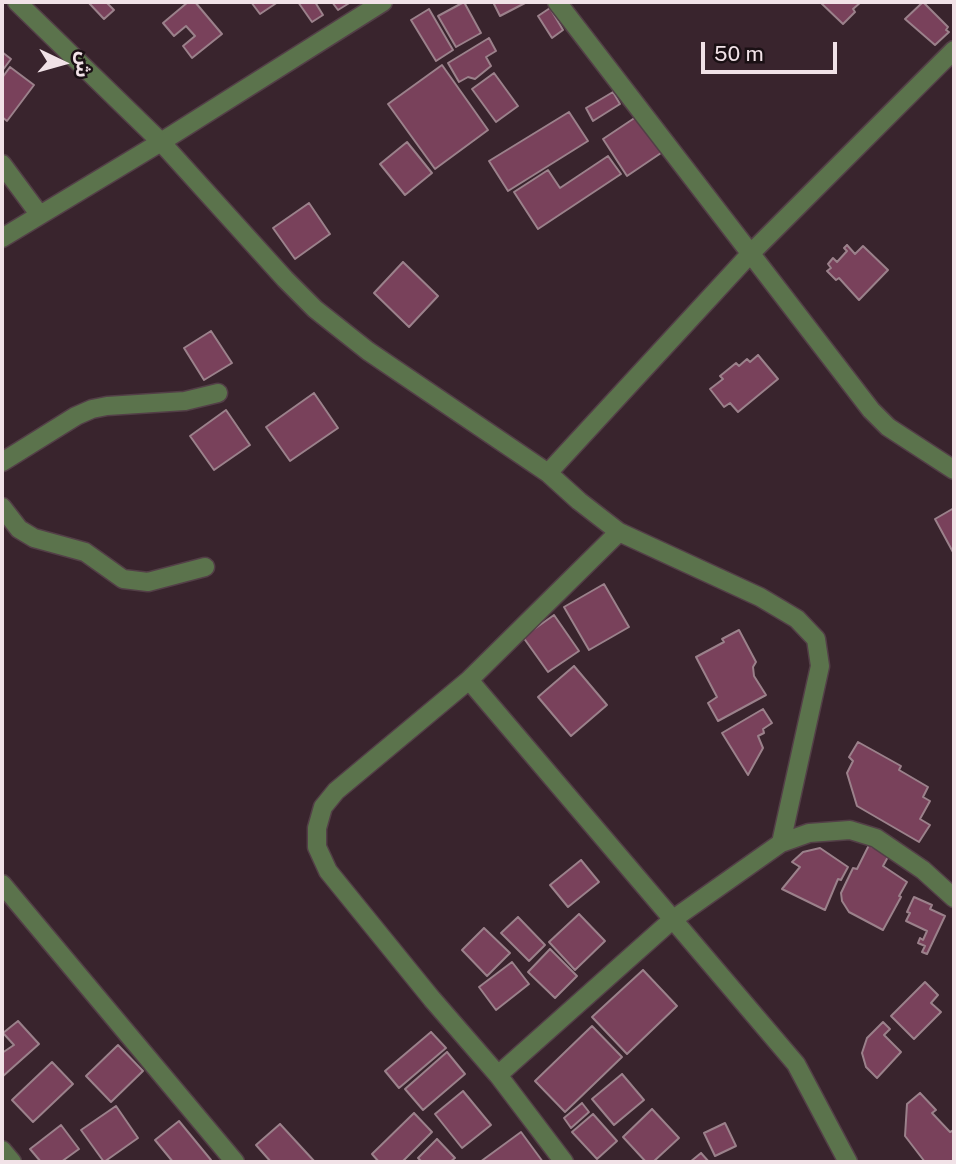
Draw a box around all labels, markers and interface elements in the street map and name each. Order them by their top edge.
north arrow [28,28,98,98]
scale bar [704,28,841,72]
text: 50 m [714,41,764,66]
text: ش [72,51,96,79]

